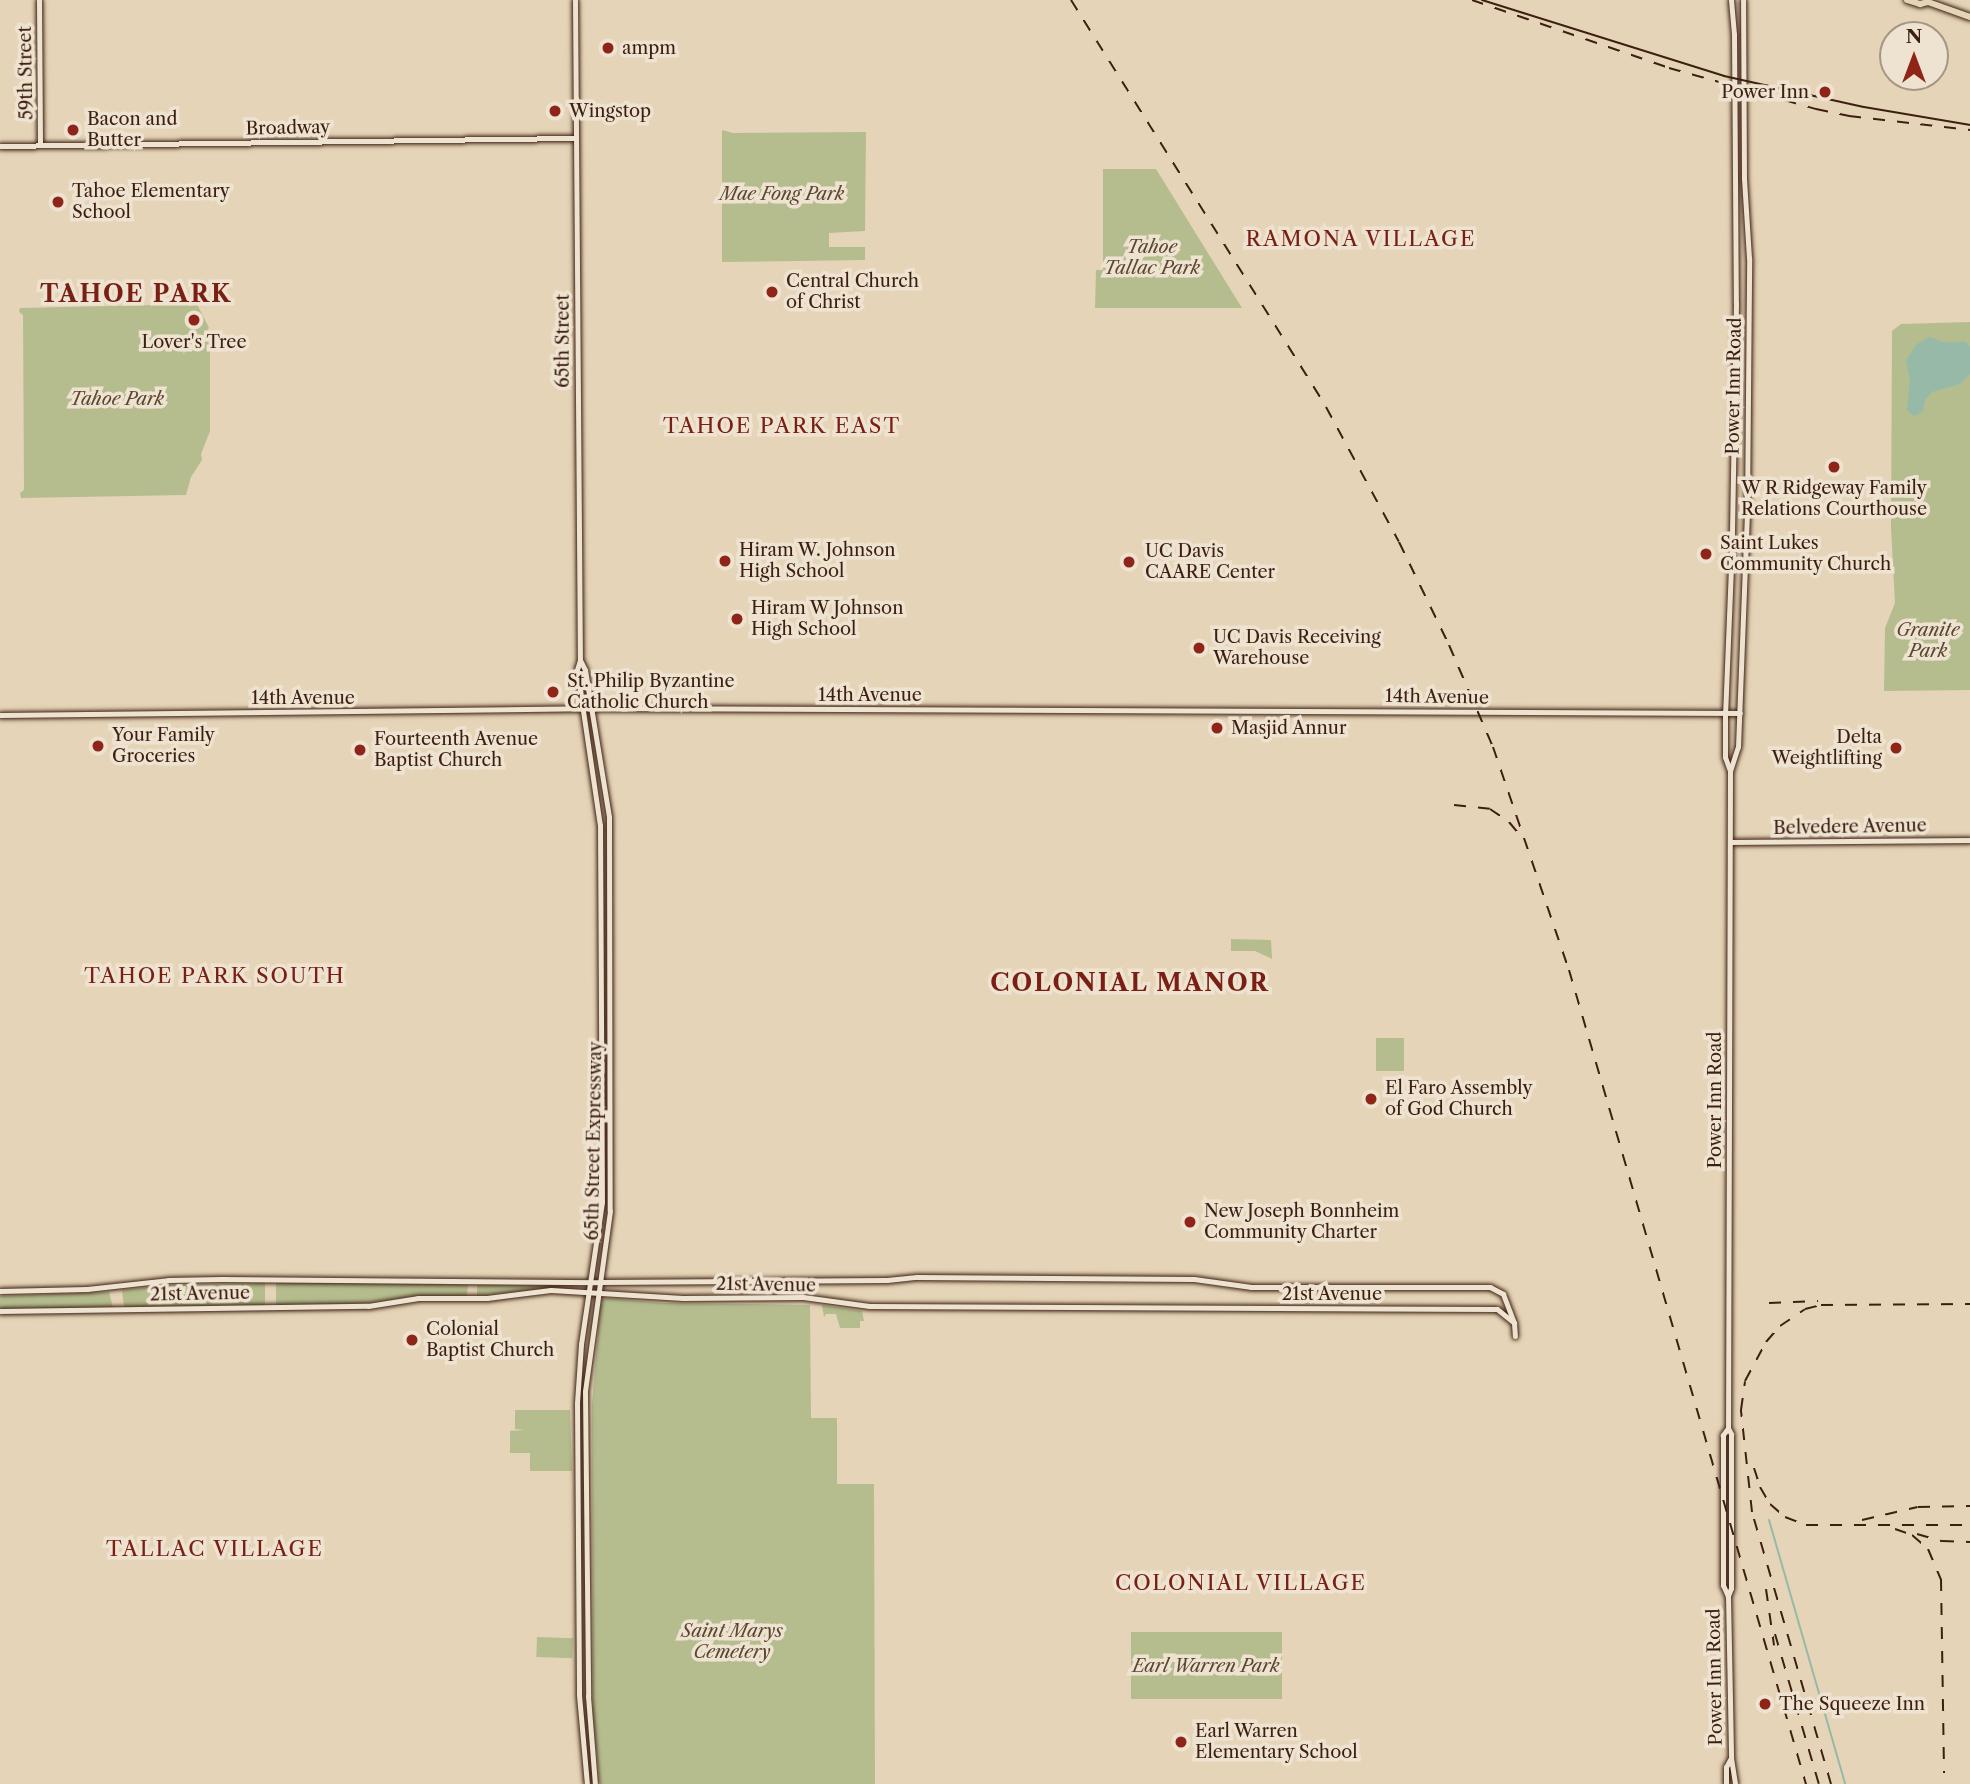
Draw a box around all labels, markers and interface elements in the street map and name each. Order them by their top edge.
north arrow [1879,21,1949,91]
text: N [1906,25,1922,48]
street label: 59th Street [14,26,38,120]
place label: ampm [622,37,676,59]
marker: ampm [600,40,616,56]
place label: Power Inn [1721,81,1809,103]
marker: Power Inn [1815,82,1835,102]
place label: Wingstop [569,100,651,122]
marker: Wingstop [547,103,563,119]
place label: Bacon and Butter [87,109,177,152]
street label: Broadway [246,116,330,140]
marker: Bacon and Butter [65,122,81,138]
place label: Tahoe Elementary School [72,181,230,224]
park label: Mae Fong Park [720,183,844,205]
marker: Tahoe Elementary School [50,194,66,210]
district label: RAMONA VILLAGE [1247,226,1475,252]
park label: Tahoe Tallac Park [1104,237,1200,280]
place label: Central Church of Christ [786,271,919,314]
district label: TAHOE PARK [41,280,231,308]
marker: Central Church of Christ [764,284,780,300]
street label: 65th Street [552,294,574,388]
marker: Lover's Tree [186,312,202,328]
street label: Power Inn Road [1722,317,1746,455]
place label: Lover's Tree [141,331,247,353]
park label: Tahoe Park [70,388,164,410]
district label: TAHOE PARK EAST [664,413,900,439]
marker: W R Ridgeway Family Relations Courthouse [1826,459,1842,475]
place label: W R Ridgeway Family Relations Courthouse [1740,478,1928,520]
place label: Saint Lukes Community Church [1720,533,1892,576]
place label: Hiram W. Johnson High School [739,540,896,582]
place label: UC Davis CAARE Center [1145,541,1275,584]
marker: Saint Lukes Community Church [1698,546,1714,562]
marker: UC Davis CAARE Center [1119,552,1139,572]
marker: Hiram W. Johnson High School [717,553,733,569]
place label: Hiram W Johnson High School [751,598,905,640]
marker: Hiram W Johnson High School [729,611,745,627]
park label: Granite Park [1896,620,1960,662]
place label: UC Davis Receiving Warehouse [1213,627,1381,670]
marker: UC Davis Receiving Warehouse [1191,640,1207,656]
place label: St. Philip Byzantine Catholic Church [567,671,735,714]
marker: St. Philip Byzantine Catholic Church [545,684,561,700]
street label: 14th Avenue [818,684,922,706]
street label: 14th Avenue [1385,685,1489,709]
street label: 14th Avenue [251,687,355,709]
place label: Masjid Annur [1231,717,1347,739]
marker: Masjid Annur [1209,720,1225,736]
place label: Your Family Groceries [112,725,215,768]
place label: Delta Weightlifting [1772,727,1882,770]
place label: Fourteenth Avenue Baptist Church [374,729,539,772]
marker: Your Family Groceries [90,738,106,754]
marker: Delta Weightlifting [1888,740,1904,756]
marker: Fourteenth Avenue Baptist Church [352,742,368,758]
street label: Belvedere Avenue [1773,815,1927,839]
district label: TAHOE PARK SOUTH [86,963,344,989]
district label: COLONIAL MANOR [992,969,1268,997]
street label: Power Inn Road [1704,1031,1726,1169]
street label: 65th Street Expressway [581,1041,607,1241]
place label: El Faro Assembly of God Church [1385,1078,1533,1120]
marker: El Faro Assembly of God Church [1363,1091,1379,1107]
place label: New Joseph Bonnheim Community Charter [1204,1201,1400,1244]
marker: New Joseph Bonnheim Community Charter [1182,1214,1198,1230]
street label: 21st Avenue [715,1273,817,1297]
street label: 21st Avenue [149,1282,251,1306]
street label: 21st Avenue [1282,1283,1382,1305]
place label: Colonial Baptist Church [426,1319,554,1362]
marker: Colonial Baptist Church [404,1332,420,1348]
district label: TALLAC VILLAGE [107,1536,323,1562]
district label: COLONIAL VILLAGE [1116,1570,1366,1596]
street label: Power Inn Road [1703,1608,1727,1746]
park label: Saint Marys Cemetery [681,1621,783,1664]
park label: Earl Warren Park [1132,1655,1280,1677]
place label: The Squeeze Inn [1779,1693,1925,1715]
marker: The Squeeze Inn [1757,1696,1773,1712]
place label: Earl Warren Elementary School [1195,1721,1358,1764]
marker: Earl Warren Elementary School [1173,1734,1189,1750]

